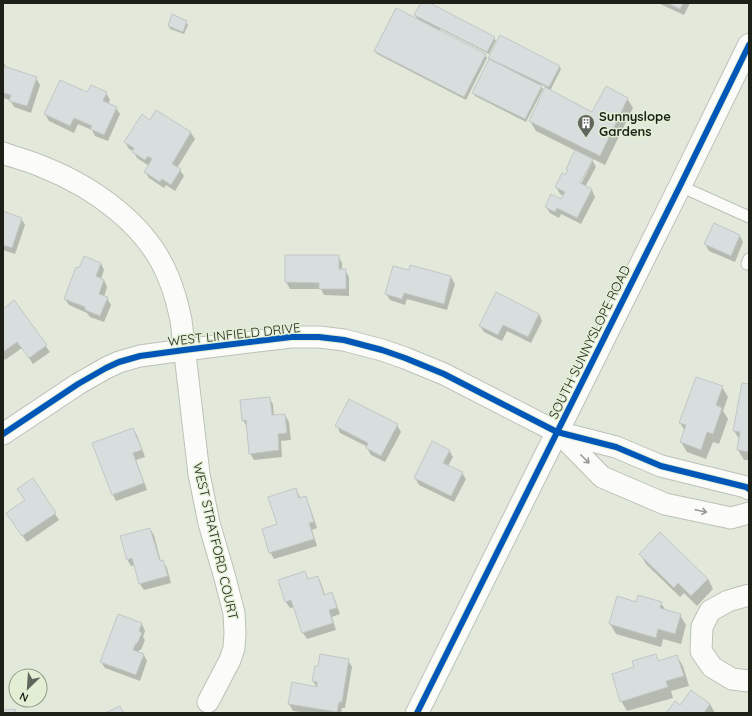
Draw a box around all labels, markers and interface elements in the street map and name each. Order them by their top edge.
place label: Sunnyslope Gardens [599,108,671,139]
building icon: Sunnyslope Gardens [576,113,596,138]
street label: SOUTH SUNNYSLOPE ROAD [545,263,633,421]
street label: WEST LINFIELD DRIVE [167,319,301,349]
one-way arrow [580,454,590,464]
street label: WEST STRATFORD COURT [190,461,242,621]
one-way arrow [694,508,707,516]
north arrow [8,668,48,708]
text: N [17,689,30,705]

